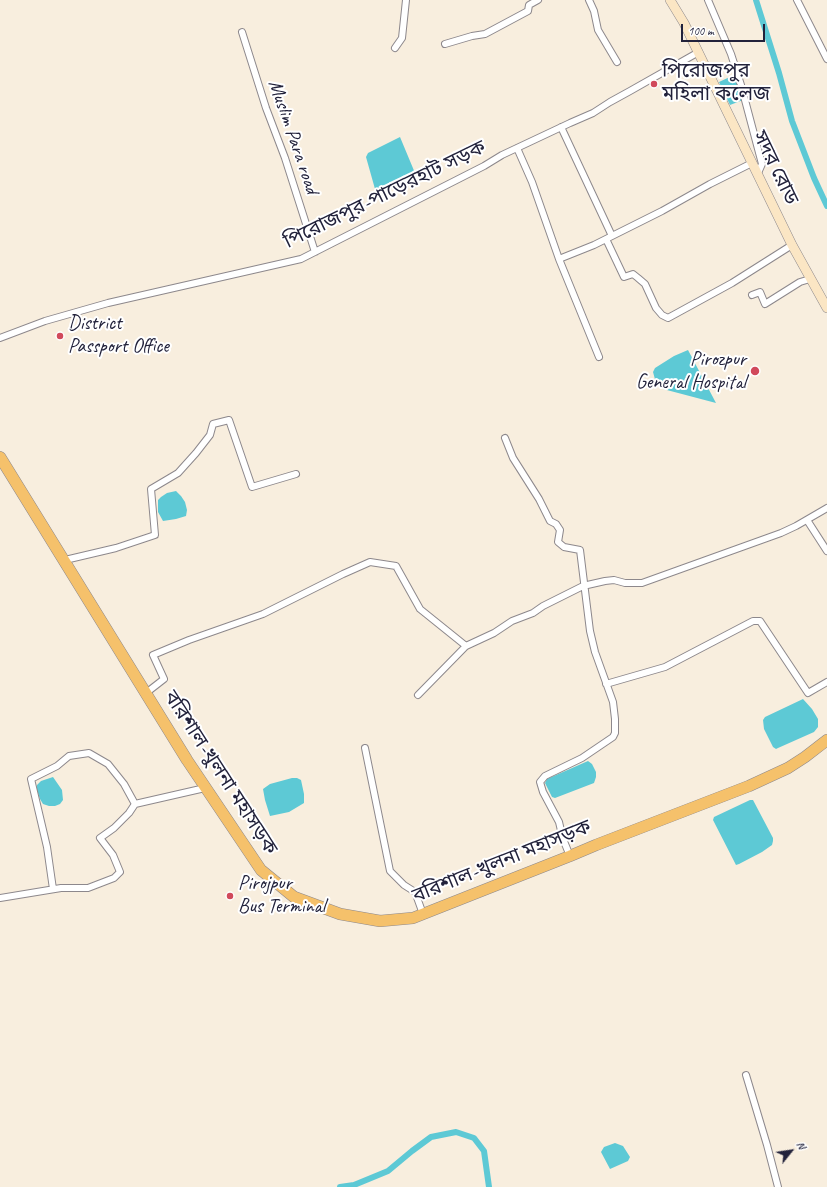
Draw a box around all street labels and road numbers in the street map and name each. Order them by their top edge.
street label: Muslim Para road [262,77,324,197]
street label: সদর রোড [747,127,803,209]
street label: পিরোজপুর-পাড়েরহাট সড়ক [280,136,490,254]
street label: বরিশাল-খুলনা মহাসড়ক [158,687,282,859]
street label: বরিশাল-খুলনা মহাসড়ক [409,815,595,909]

